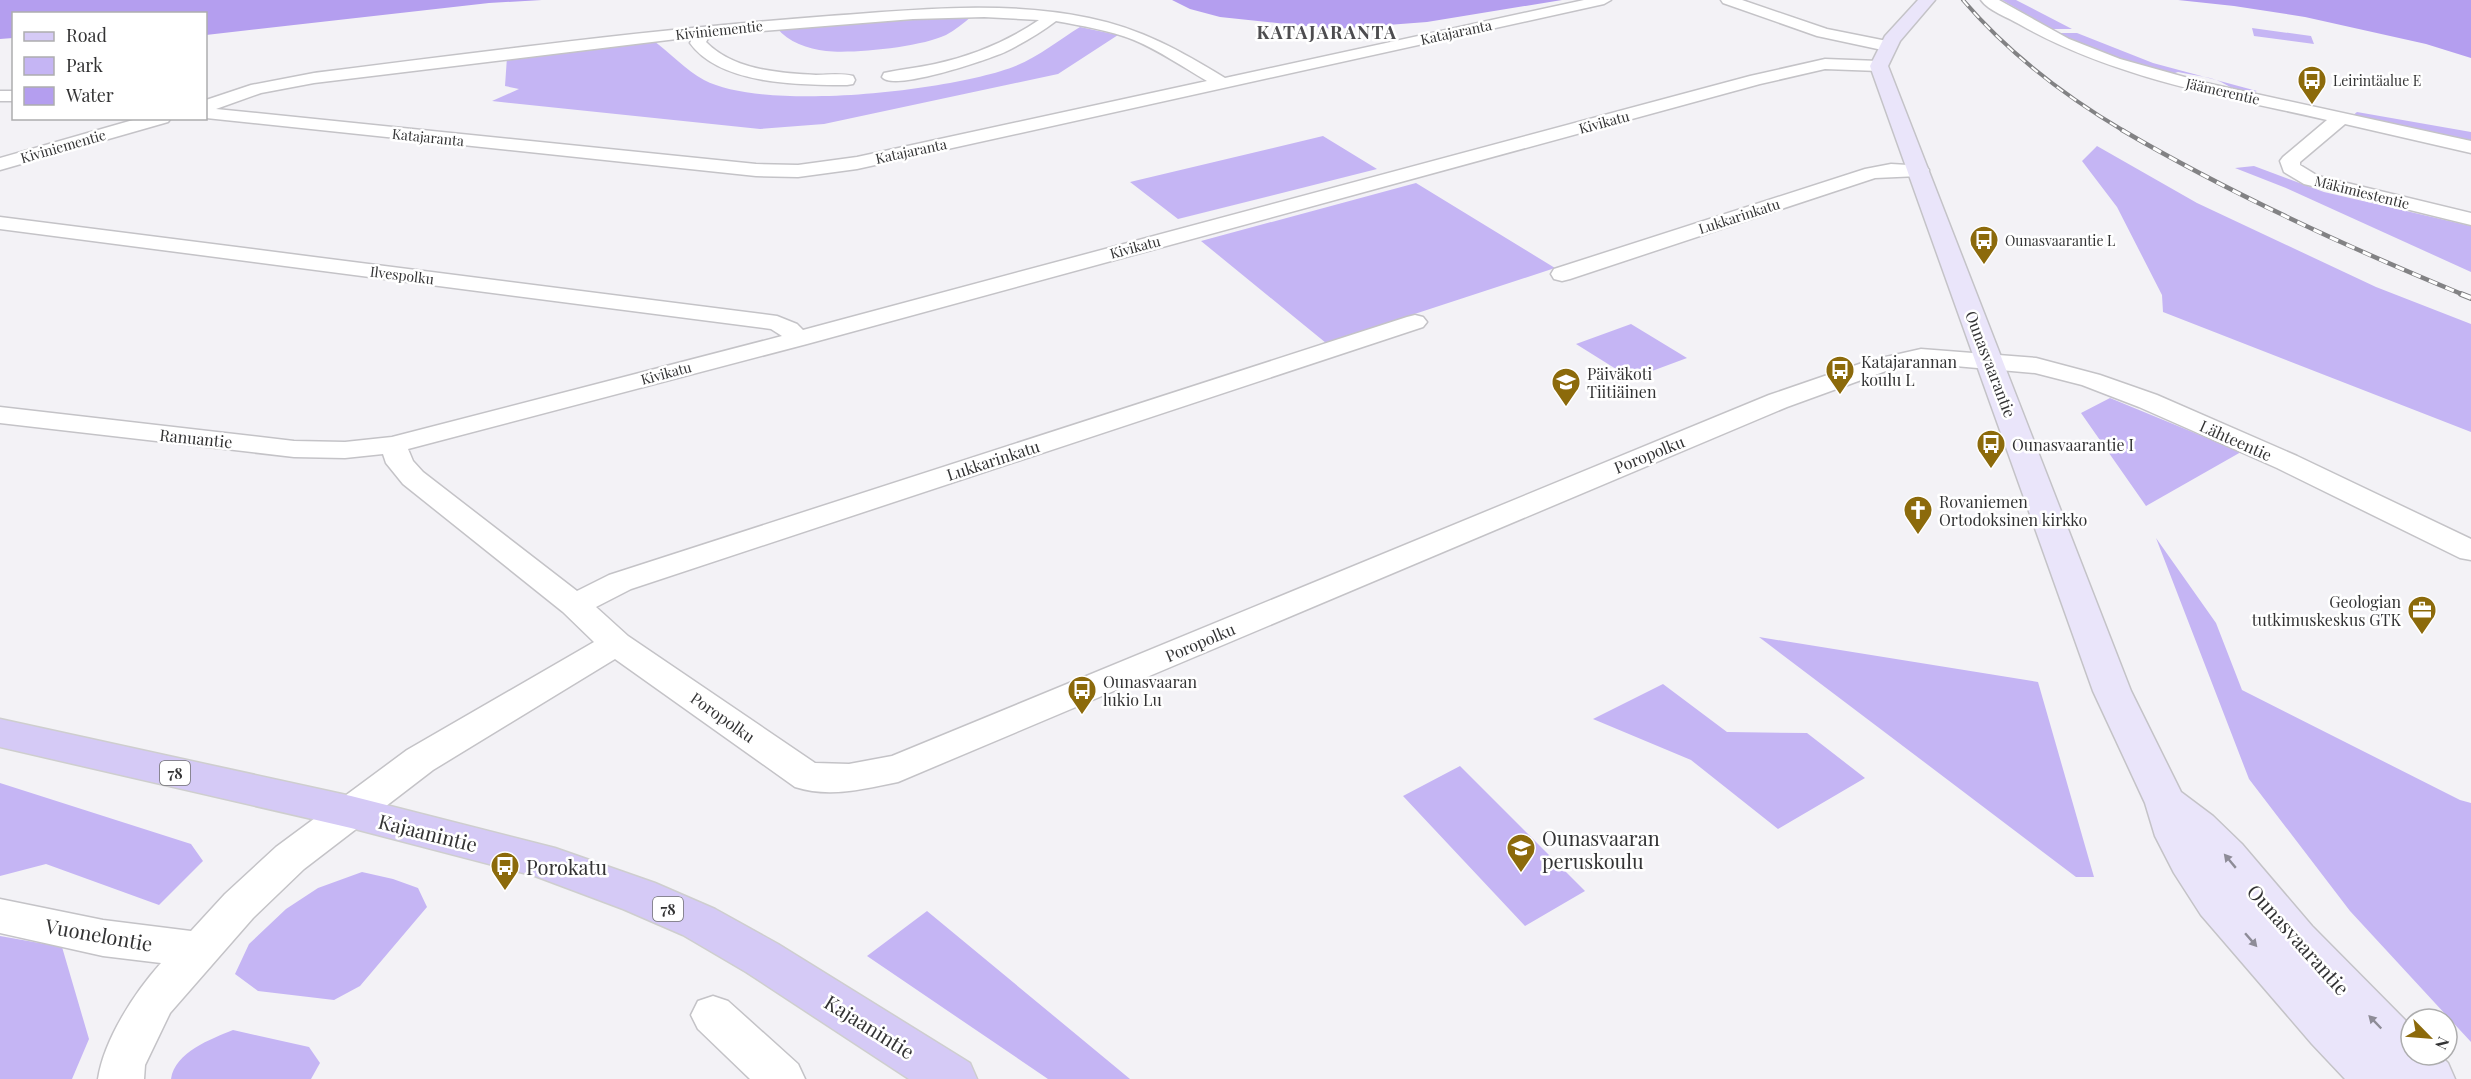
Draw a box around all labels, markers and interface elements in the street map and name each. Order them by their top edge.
legend [12,12,207,120]
street label: Katajaranta [1419,15,1493,49]
street label: Kiviniementie [674,16,764,44]
district label: KATAJARANTA [1256,20,1398,44]
text: Road [66,23,107,47]
text: Park [66,53,103,77]
bus stop icon: Leirintäalue E [2296,64,2328,106]
place label: Leirintäalue E [2333,71,2421,90]
street label: Jäämerentie [2183,73,2262,109]
text: Water [65,83,114,107]
street label: Kivikatu [1577,106,1631,138]
street label: Katajaranta [391,124,465,150]
street label: Kiviniementie [18,125,108,167]
street label: Katajaranta [874,134,948,168]
street label: Mäkimiestentie [2312,171,2412,213]
street label: Lukkarinkatu [1696,194,1782,238]
bus stop icon: Ounasvaarantie L [1968,224,2000,266]
street label: Kivikatu [1108,231,1162,263]
place label: Ounasvaarantie L [2005,231,2115,250]
street label: Ilvespolku [369,262,435,288]
street label: Ounasvaarantie [1961,308,2021,420]
place label: Katajarannan koulu L [1861,351,1957,390]
bus stop icon: Katajarannan koulu L [1824,354,1856,396]
street label: Kivikatu [639,357,693,389]
place label: Päiväkoti Tiitiäinen [1587,363,1657,402]
school or university icon: Päiväkoti Tiitiäinen [1550,366,1582,408]
street label: Lähteentie [2197,415,2275,465]
street label: Ranuantie [159,424,233,452]
bus stop icon: Ounasvaarantie I [1975,428,2007,470]
street label: Poropolku [1611,430,1687,478]
place label: Ounasvaarantie I [2012,434,2134,455]
street label: Lukkarinkatu [944,435,1042,485]
place label: Rovaniemen Ortodoksinen kirkko [1939,491,2088,530]
church icon: Rovaniemen Ortodoksinen kirkko [1902,494,1934,536]
place label: Geologian tutkimuskeskus GTK [2252,591,2402,630]
office icon: Geologian tutkimuskeskus GTK [2406,594,2438,636]
street label: Poropolku [1162,618,1238,666]
place label: Ounasvaaran lukio Lu [1103,671,1198,710]
bus stop icon: Ounasvaaran lukio Lu [1066,674,1098,716]
street label: Poropolku [687,687,759,747]
road number: 78 [160,761,190,785]
street label: Kajaanintie [376,807,480,857]
place label: Ounasvaaran peruskoulu [1542,824,1660,874]
school or university icon: Ounasvaaran peruskoulu [1505,832,1537,874]
bus stop icon: Porokatu [489,850,521,892]
place label: Porokatu [526,853,608,880]
one-way arrow [2224,853,2237,869]
street label: Ounasvaarantie [2242,878,2356,1000]
road number: 78 [653,897,683,921]
street label: Vuonelontie [42,911,155,957]
one-way arrow [2244,932,2257,947]
street label: Kajaanintie [820,988,920,1064]
north arrow [2399,1007,2459,1067]
one-way arrow [2368,1015,2382,1029]
text: N [2431,1034,2455,1054]

